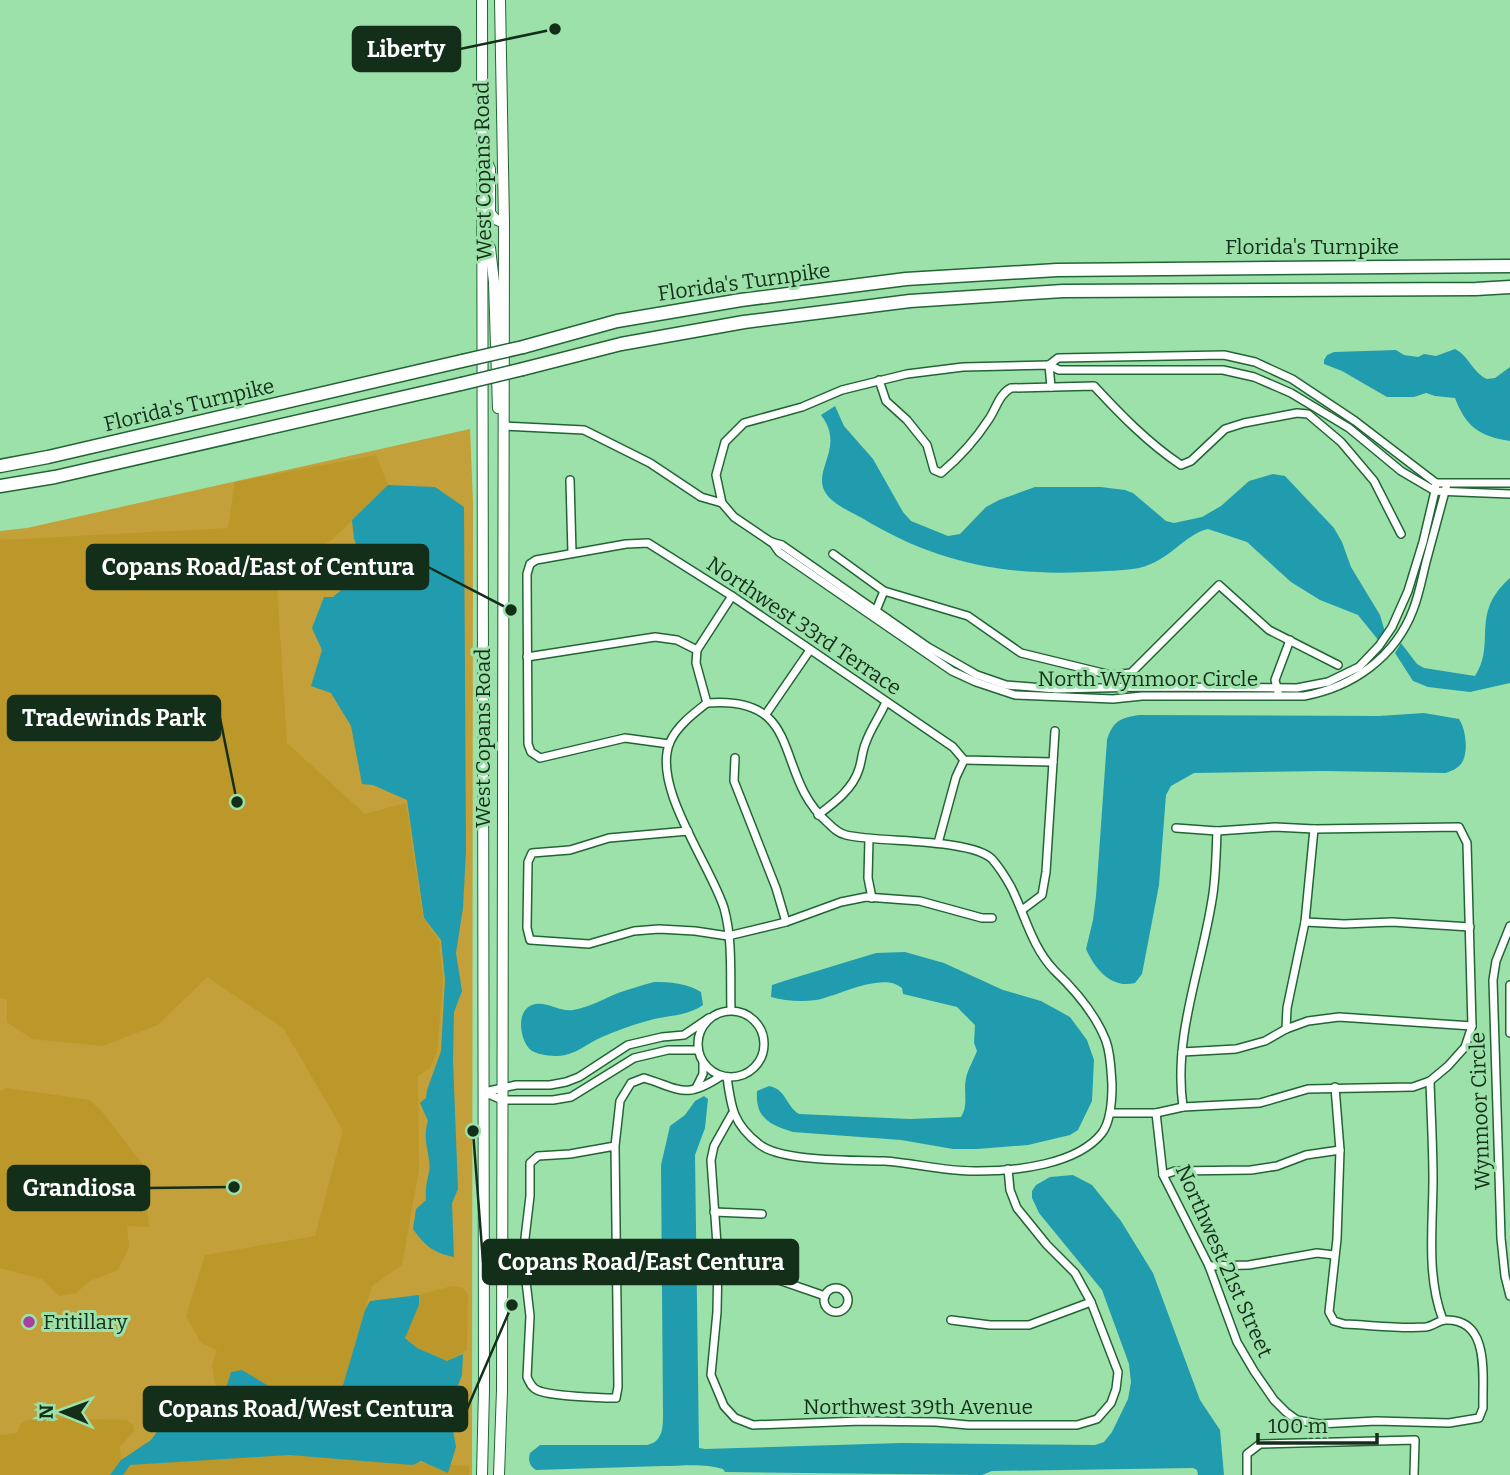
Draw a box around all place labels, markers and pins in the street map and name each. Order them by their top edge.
callout: Liberty [353,27,460,71]
callout: Copans Road/East of Centura [87,545,428,589]
callout: Tradewinds Park [8,696,220,740]
callout: Grandiosa [8,1166,149,1210]
callout: Copans Road/East Centura [483,1240,798,1284]
place label: Fritillary [43,1309,128,1335]
marker: Fritillary [21,1314,37,1330]
callout: Copans Road/West Centura [144,1387,467,1431]

